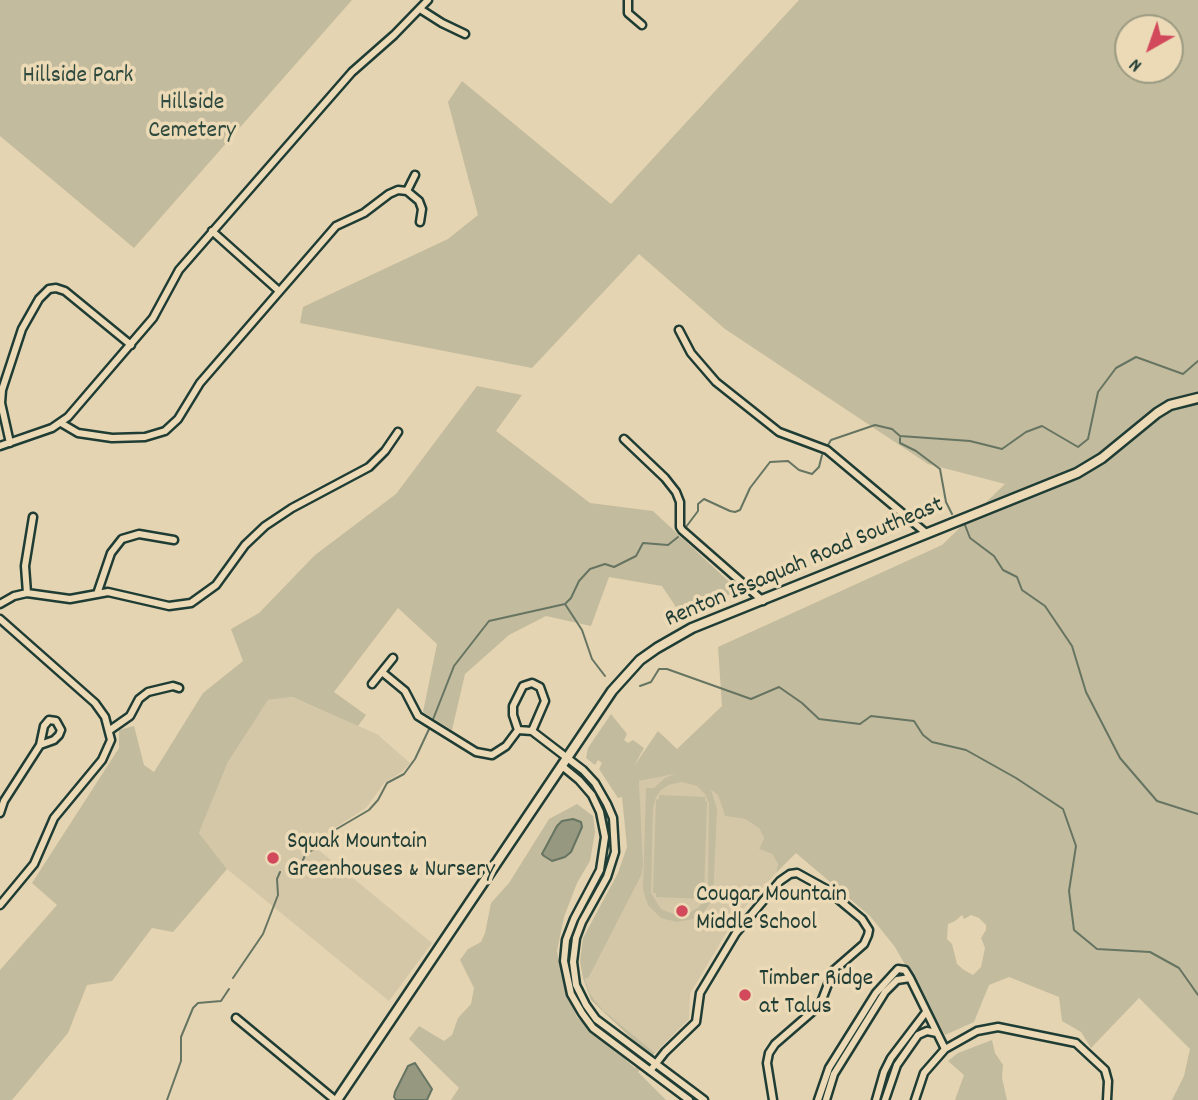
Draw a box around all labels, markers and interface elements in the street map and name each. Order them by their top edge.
north arrow [1114,14,1184,84]
text: N [1124,51,1149,77]
park label: Hillside Park [23,64,133,92]
park label: Hillside Cemetery [148,91,236,147]
street label: Renton Issaquah Road Southeast [661,492,949,636]
place label: Squak Mountain Greenhouses & Nursery [287,830,495,886]
marker: Squak Mountain Greenhouses & Nursery [265,850,281,866]
place label: Cougar Mountain Middle School [696,883,847,939]
marker: Cougar Mountain Middle School [674,903,690,919]
place label: Timber Ridge at Talus [759,967,873,1023]
marker: Timber Ridge at Talus [737,987,753,1003]

